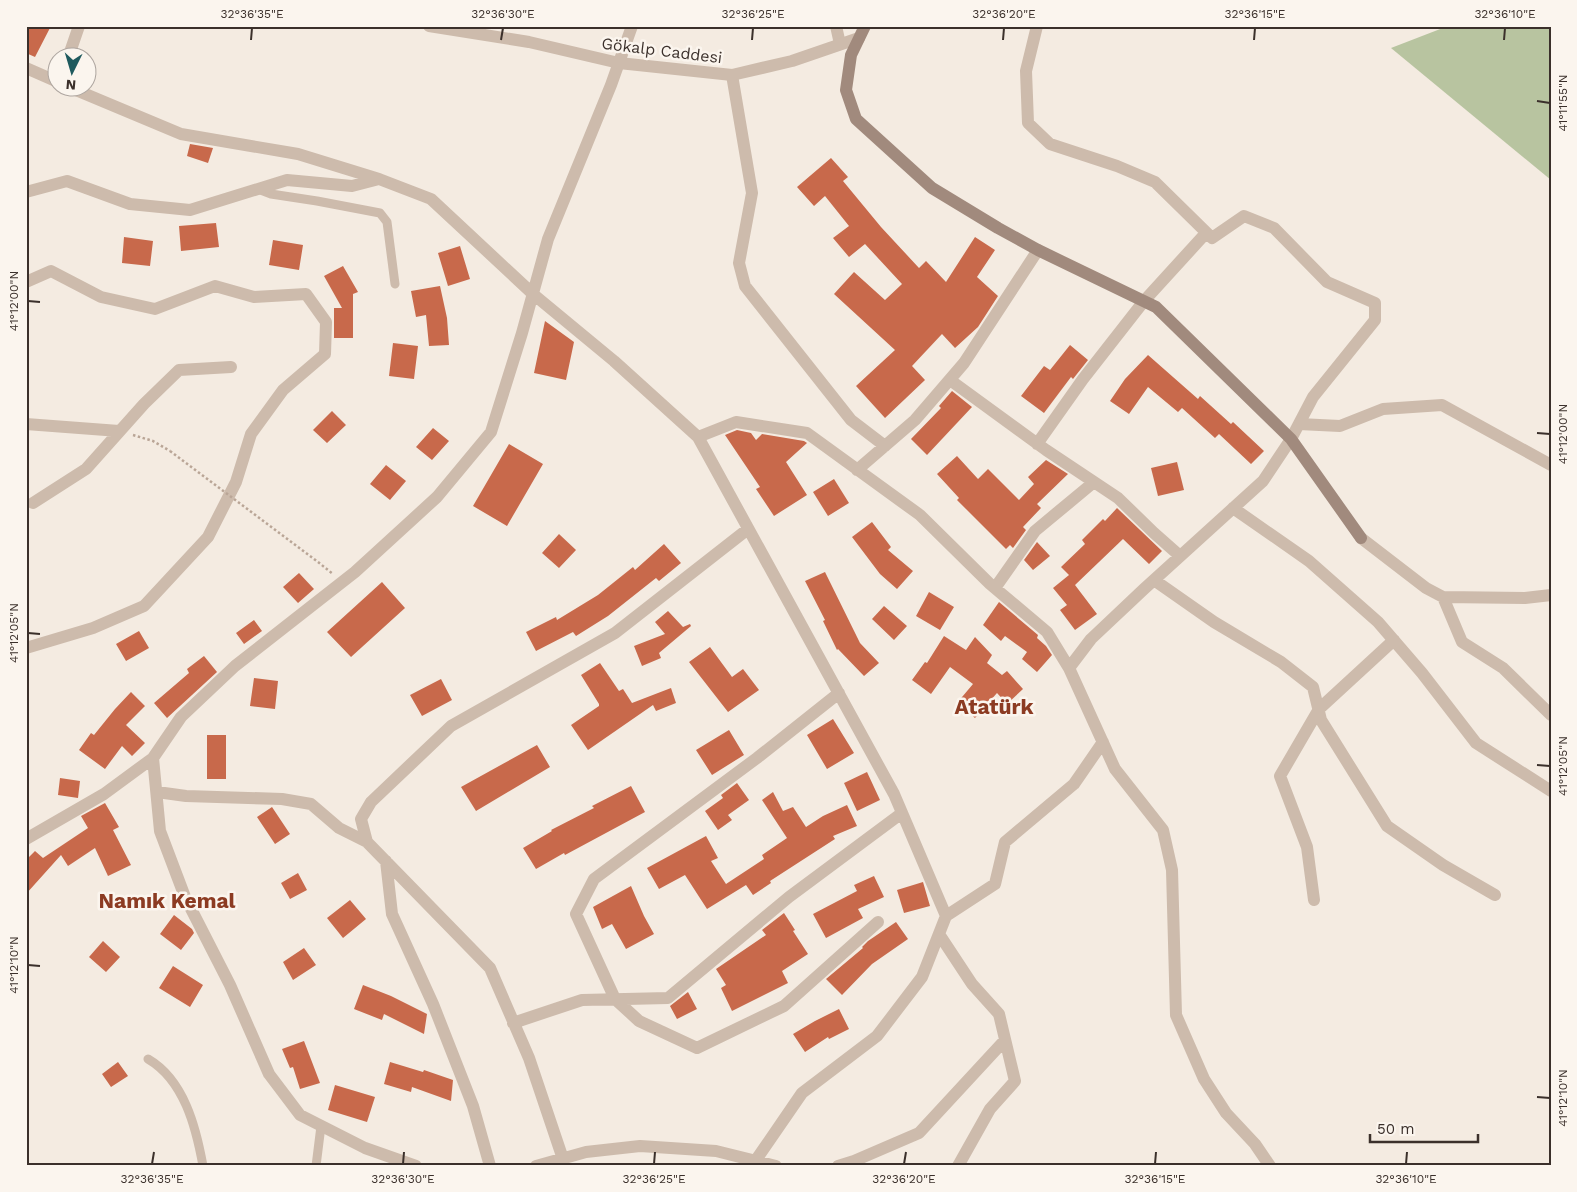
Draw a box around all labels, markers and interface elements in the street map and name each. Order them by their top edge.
text: 32°36'35"E [220,7,284,21]
text: 32°36'30"E [471,7,535,21]
text: 32°36'25"E [721,7,785,21]
text: 32°36'20"E [972,7,1036,21]
text: 32°36'15"E [1225,7,1286,21]
text: 32°36'10"E [1474,7,1536,21]
street label: Gökalp Caddesi [600,34,723,67]
north arrow [48,48,98,98]
text: 41°11'55"N [1556,74,1570,132]
text: N [65,77,77,93]
text: 41°12'00"N [7,271,21,331]
text: 41°12'00"N [1556,404,1570,464]
text: 41°12'05"N [7,603,21,663]
district label: Atatürk [954,694,1034,719]
text: 41°12'05"N [1556,736,1570,796]
district label: Namık Kemal [99,888,236,913]
text: 41°12'10"N [7,936,21,994]
text: 41°12'10"N [1556,1069,1570,1127]
scale bar [1370,1112,1477,1144]
text: 50 m [1377,1120,1414,1138]
text: 32°36'35"E [120,1172,184,1186]
text: 32°36'30"E [371,1172,435,1186]
text: 32°36'25"E [622,1172,686,1186]
text: 32°36'20"E [872,1172,936,1186]
text: 32°36'15"E [1125,1172,1186,1186]
text: 32°36'10"E [1375,1172,1437,1186]

